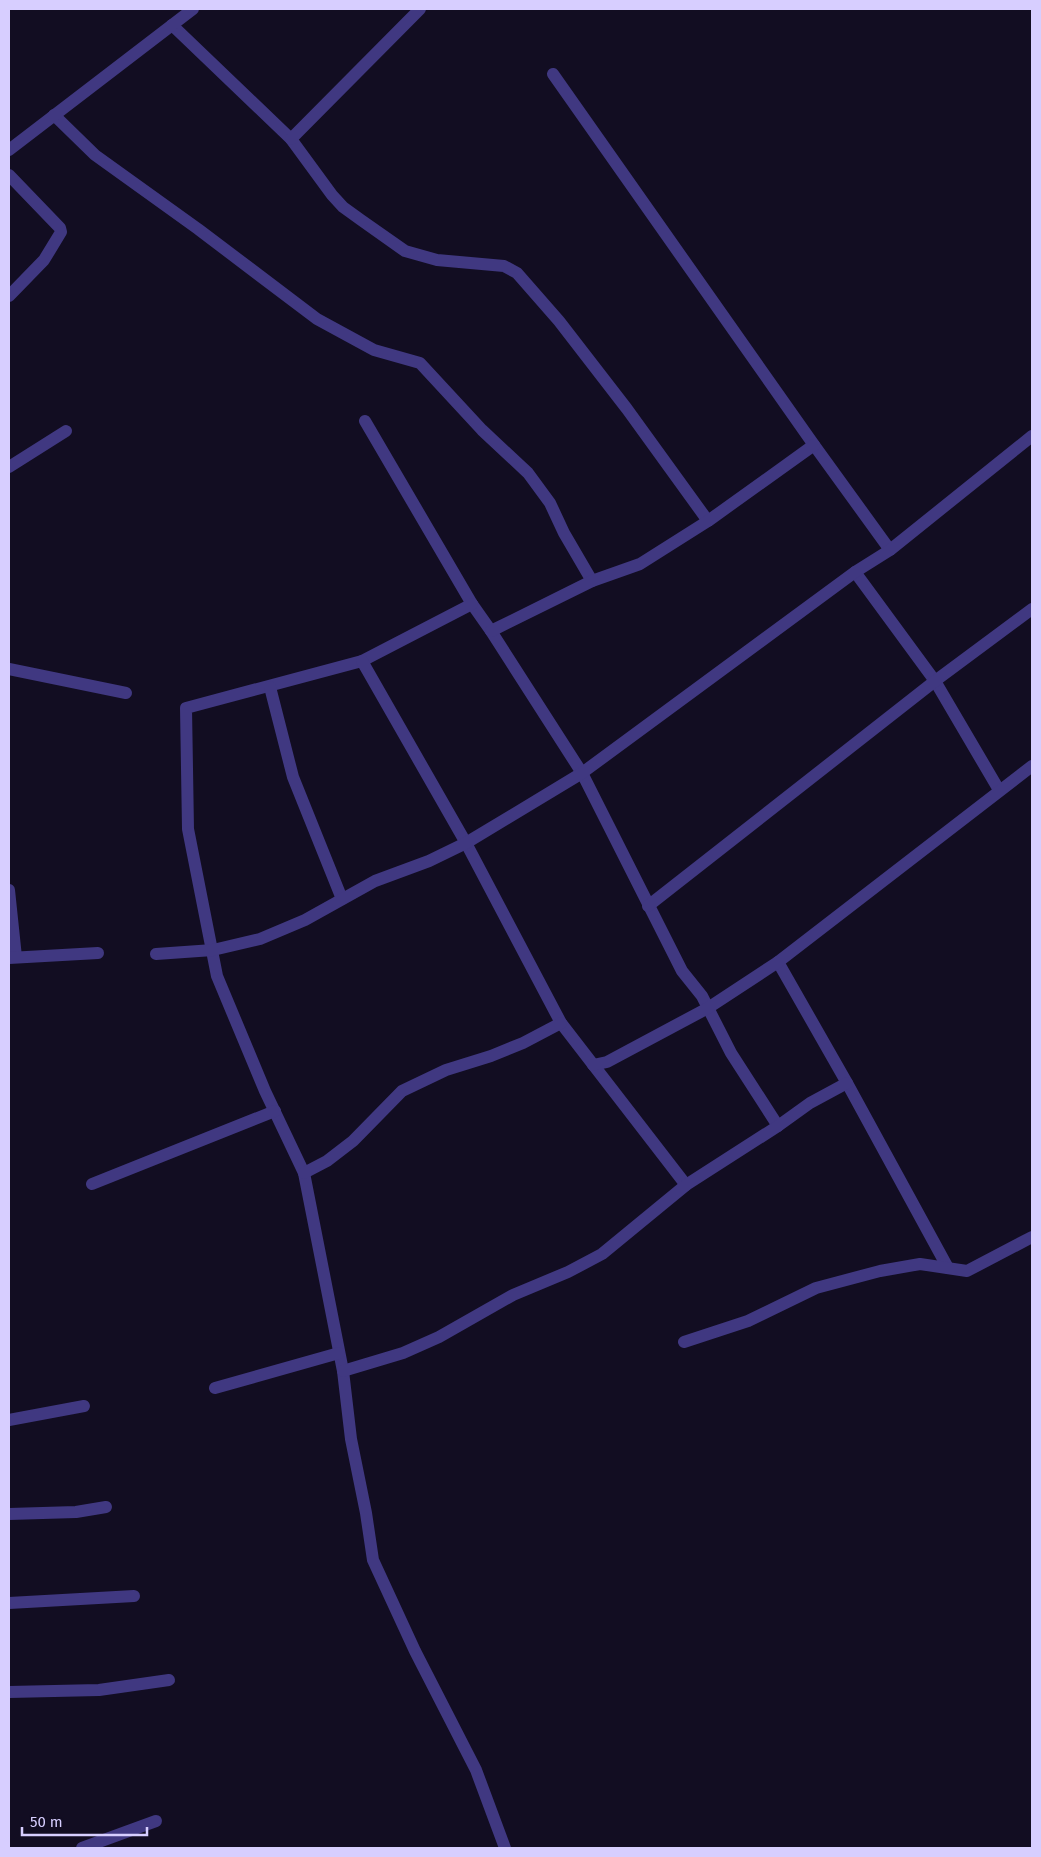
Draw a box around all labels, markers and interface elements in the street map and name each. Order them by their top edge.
scale bar [22,1804,148,1836]
text: 50 m [30,1813,63,1831]

